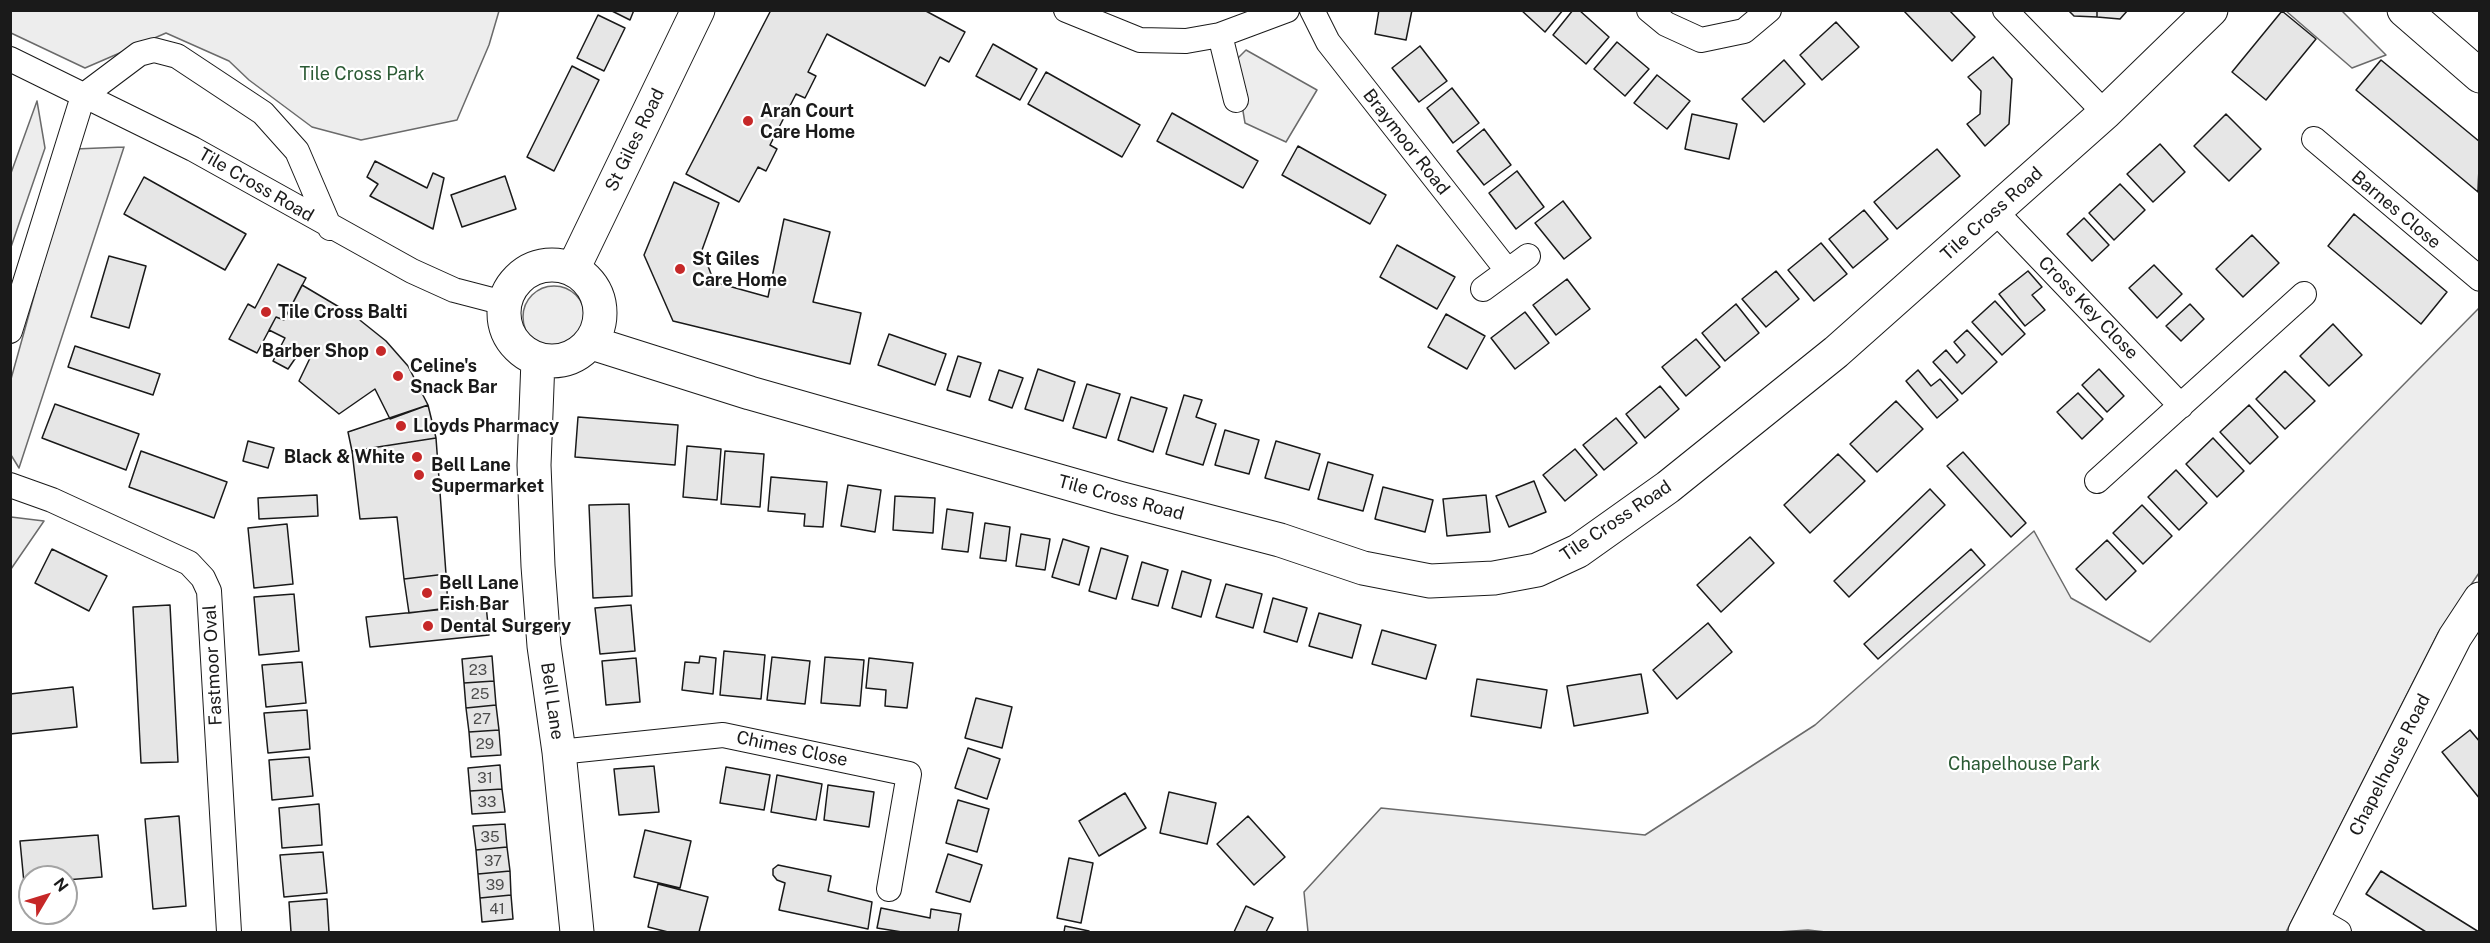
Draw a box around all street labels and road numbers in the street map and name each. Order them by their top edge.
street label: St Giles Road [601,85,669,195]
street label: Braymoor Road [1358,85,1454,199]
street label: Tile Cross Road [195,143,317,227]
street label: Tile Cross Road [1937,163,2047,265]
street label: Barnes Close [2347,166,2445,254]
street label: Cross Key Close [2033,252,2143,364]
street label: Tile Cross Road [1056,471,1186,525]
street label: Tile Cross Road [1556,476,1676,566]
street label: Fastmoor Oval [199,604,227,726]
street label: Bell Lane [536,661,568,741]
street label: Chapelhouse Road [2345,690,2435,840]
street label: Chimes Close [734,727,850,771]

